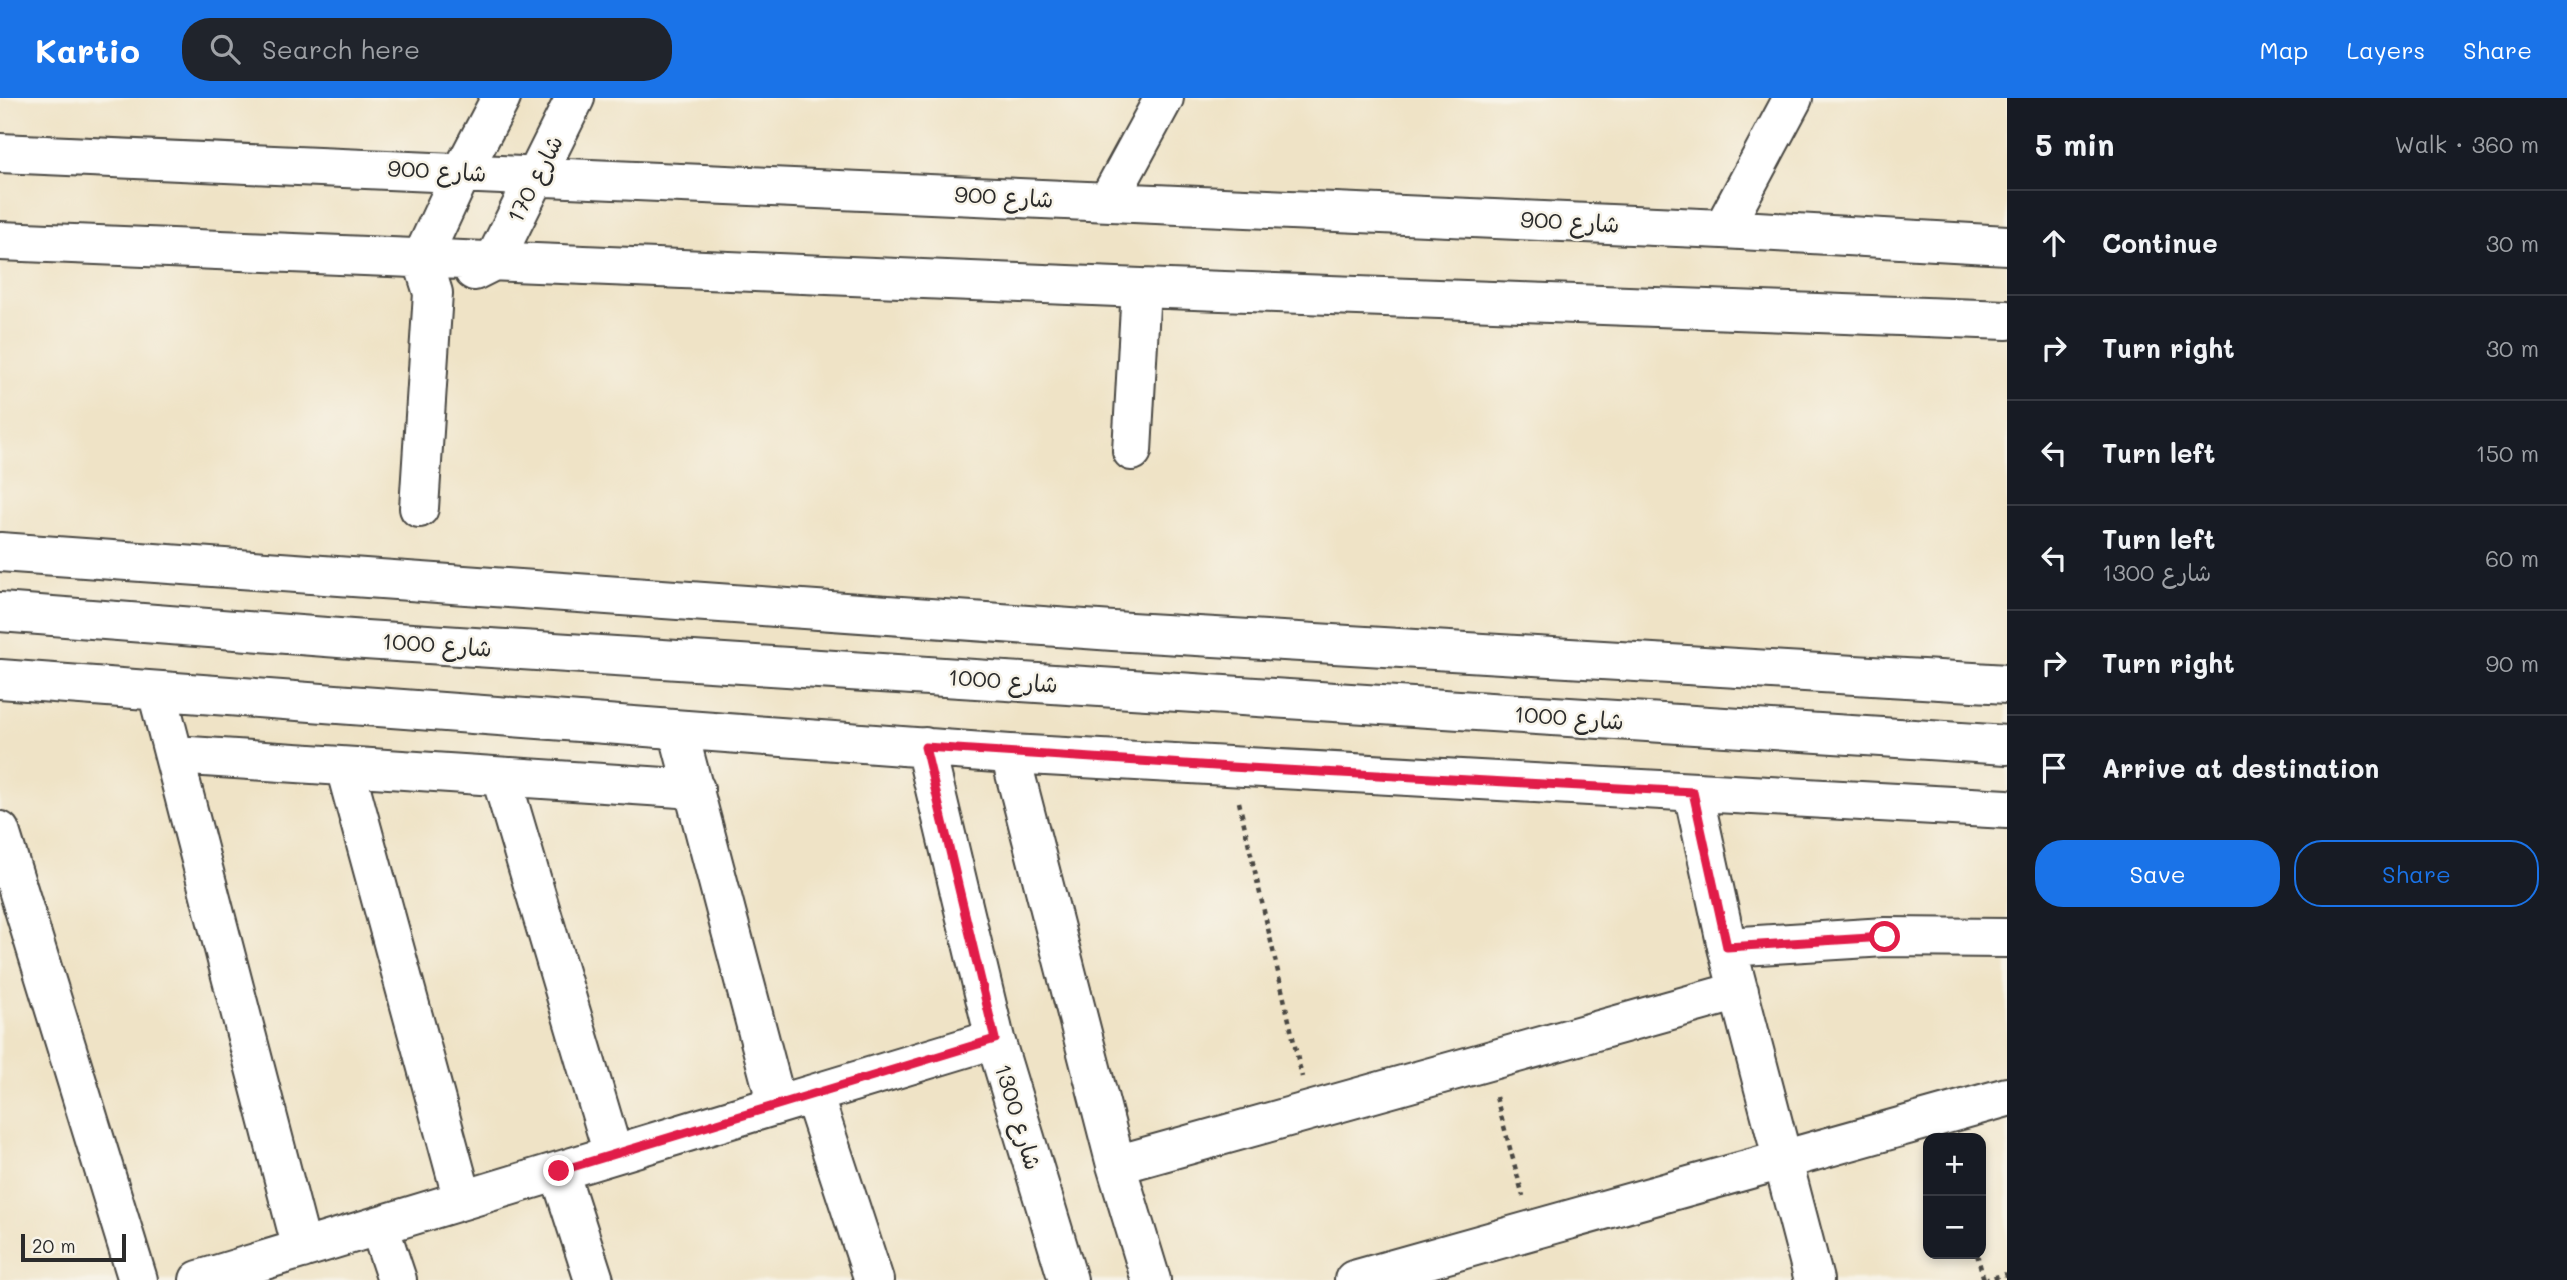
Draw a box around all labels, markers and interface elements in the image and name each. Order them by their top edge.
search box [182,18,672,81]
text: Kartio [35,28,140,71]
icon: search [206,30,244,68]
text: Search here [262,32,420,66]
text: Map [2260,34,2308,65]
text: Layers [2346,34,2425,65]
text: Share [2463,34,2532,65]
text: 5 min [2035,124,2115,164]
text: Walk · 360 m [2394,129,2539,159]
street label: شارع 170 [499,130,571,228]
street label: شارع 900 [387,152,487,190]
street label: شارع 900 [954,178,1054,216]
street label: شارع 900 [1520,203,1620,241]
icon: ahead [2035,224,2073,262]
text: Continue [2102,226,2218,260]
text: 30 m [2486,228,2539,258]
icon: right [2035,329,2073,367]
text: Turn right [2102,331,2235,365]
text: 30 m [2486,333,2539,363]
icon: left [2035,434,2073,472]
text: Turn left [2102,436,2215,470]
text: 150 m [2475,438,2539,468]
text: Turn left [2102,522,2215,556]
icon: left [2035,539,2073,577]
text: 60 m [2485,543,2539,573]
text: شارع 1300 [2102,557,2211,587]
street label: شارع 1000 [381,625,493,665]
icon: right [2035,644,2073,682]
text: Turn right [2102,646,2235,680]
text: 90 m [2486,648,2539,678]
street label: شارع 1000 [947,661,1059,701]
street label: شارع 1000 [1513,698,1625,738]
icon: arrive [2035,749,2073,787]
text: Arrive at destination [2102,751,2379,785]
button: Save [2035,840,2280,907]
button: Share [2294,840,2539,907]
route start [1869,921,1900,952]
street label: شارع 1300 [987,1060,1049,1174]
map controls [1923,1133,1986,1259]
button: + [1923,1133,1986,1196]
route end [543,1155,574,1186]
button: − [1923,1196,1986,1259]
scale bar [21,1231,126,1263]
text: 20 m [32,1233,76,1258]

